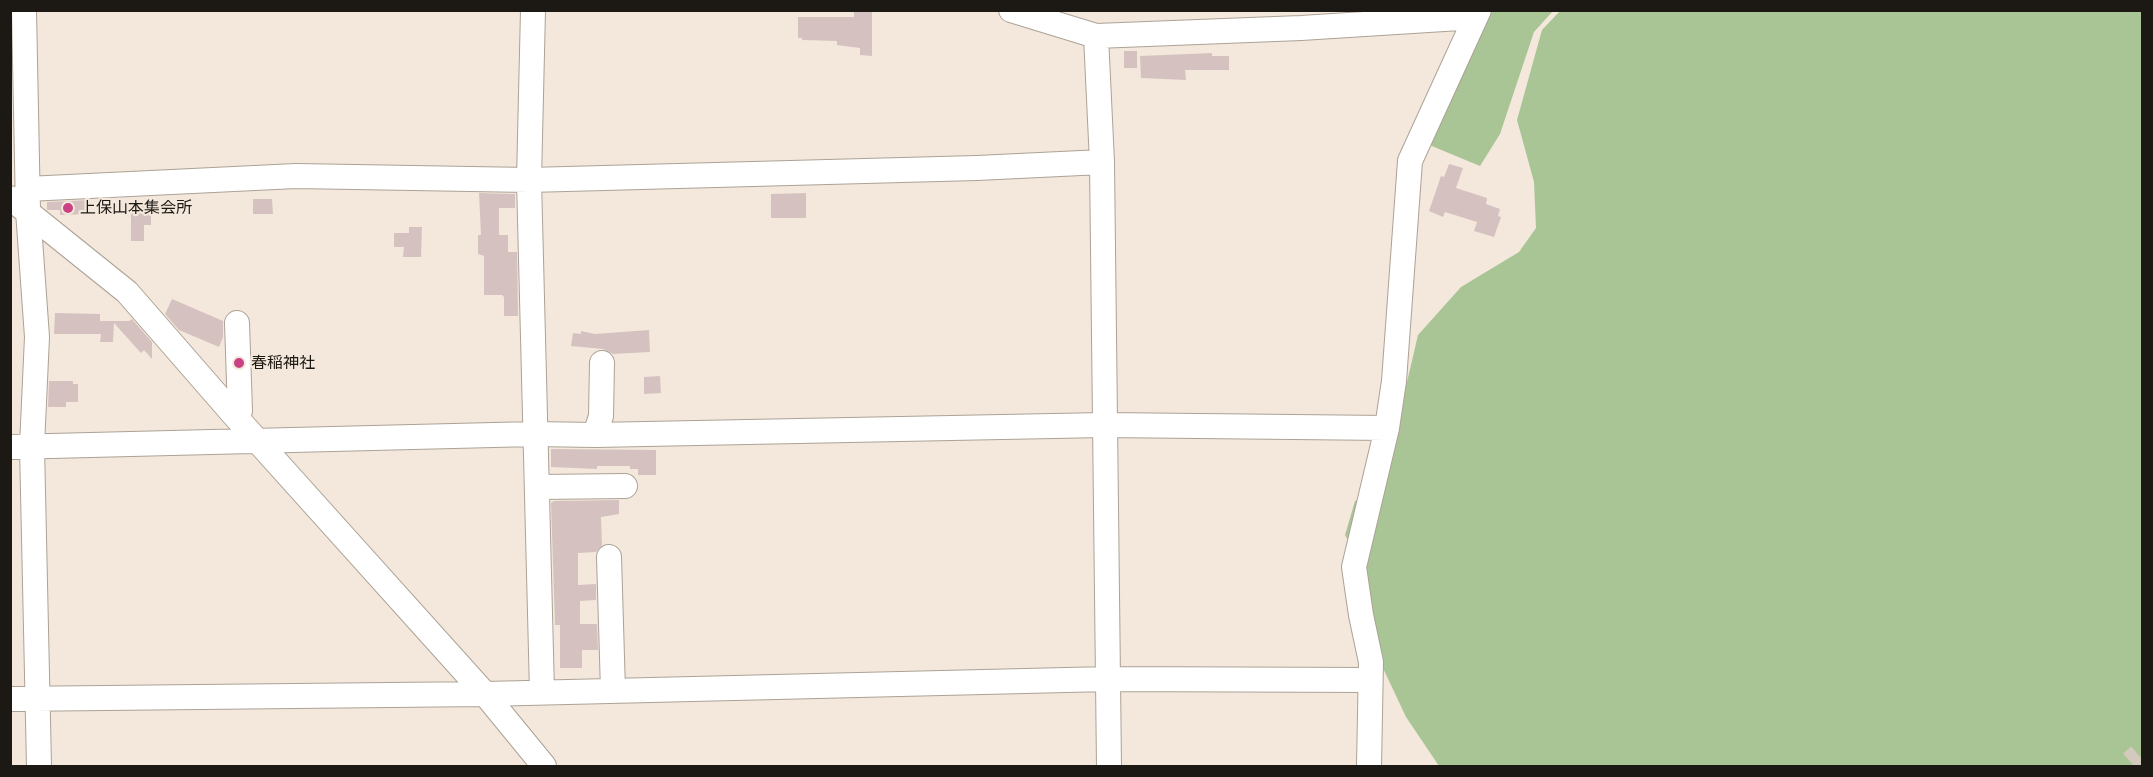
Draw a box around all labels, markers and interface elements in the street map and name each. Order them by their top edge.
place label: 上保山本集会所 [80,198,192,218]
marker: 上保山本集会所 [61,201,75,215]
place label: 春稲神社 [251,353,315,373]
marker: 春稲神社 [232,356,246,370]

